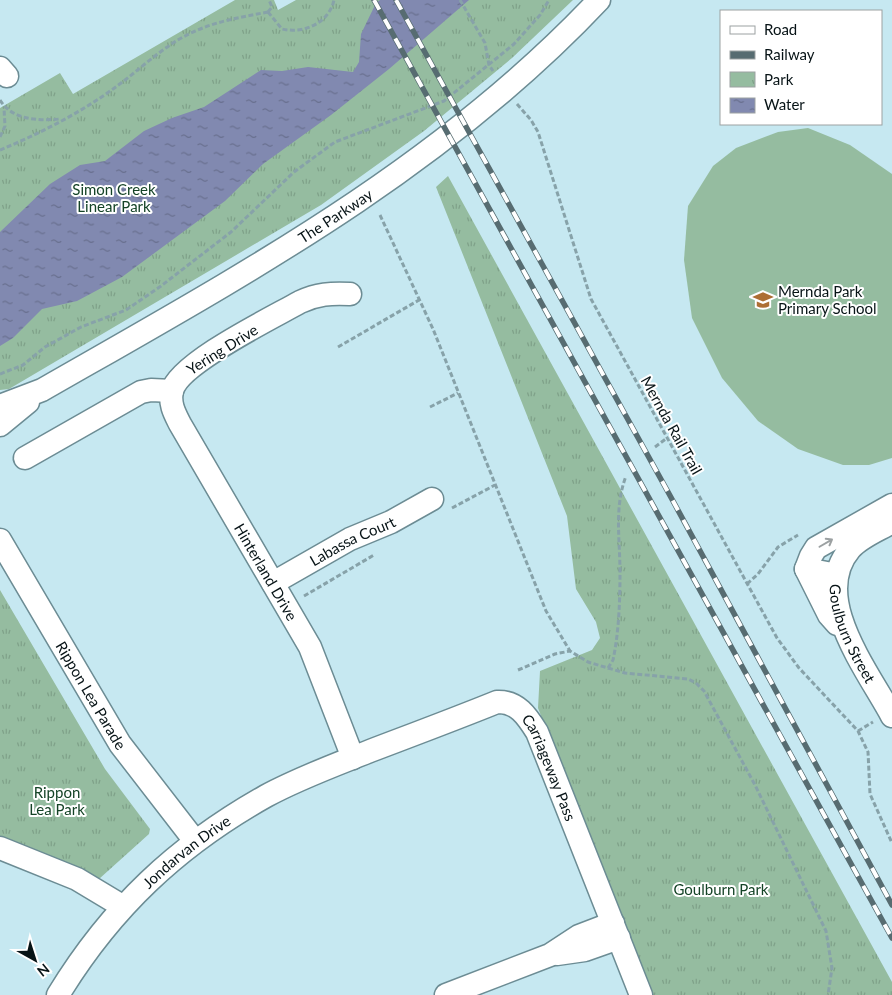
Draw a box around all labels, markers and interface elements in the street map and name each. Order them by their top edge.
legend [720,10,882,125]
text: Road [764,20,797,38]
text: Railway [764,45,815,63]
text: Park [764,70,794,88]
text: Water [764,95,805,113]
park label: Simon Creek Linear Park [72,180,156,215]
street label: The Parkway [295,185,376,246]
place label: Mernda Park Primary School [778,282,877,317]
school or university icon: Mernda Park Primary School [752,289,774,311]
street label: Yering Drive [183,320,261,378]
street label: Mernda Rail Trail [638,373,706,477]
street label: Labassa Court [306,512,399,569]
street label: Hinterland Drive [231,520,302,624]
one-way arrow [819,538,834,548]
street label: Goulburn Street [827,584,880,687]
street label: Rippon Lea Parade [53,638,130,753]
street label: Carriageway Pass [519,710,580,823]
park label: Rippon Lea Park [29,783,85,818]
street label: Jondarvan Drive [139,811,234,892]
park label: Goulburn Park [673,880,769,898]
north arrow [10,935,60,985]
text: N [34,960,53,980]

